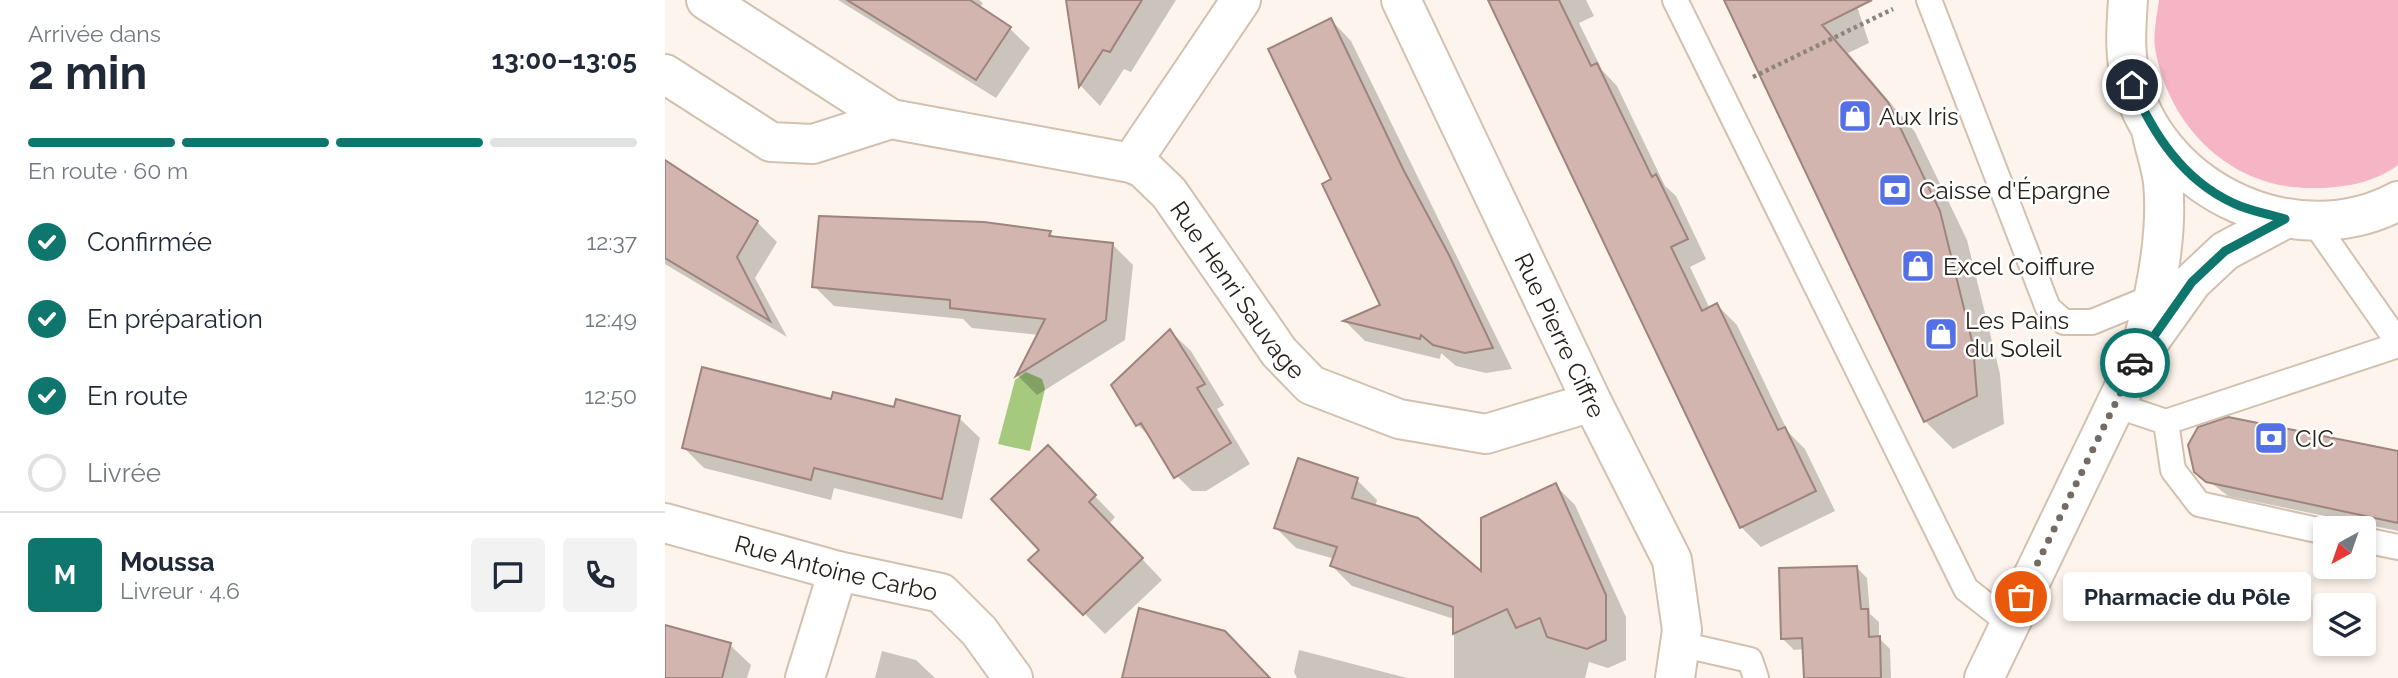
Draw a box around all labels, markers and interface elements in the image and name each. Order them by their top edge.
text: Arrivée dans [28,20,161,47]
text: 13:00–13:05 [491,45,637,75]
text: 2 min [28,46,147,100]
pin [2102,55,2162,115]
icon: home [2113,66,2151,104]
shop icon: Aux Iris [1836,97,1874,135]
place label: Aux Iris [1879,102,1959,131]
text: En route · 60 m [28,157,188,184]
bank icon: Caisse d'Épargne [1876,171,1914,209]
place label: Caisse d'Épargne [1919,176,2110,205]
street label: Rue Henri Sauvage [1164,195,1311,385]
icon: check [28,223,66,261]
text: Confirmée [87,227,212,257]
text: 12:37 [586,228,637,255]
shop icon: Excel Coiffure [1899,247,1937,285]
street label: Rue Pierre Ciffre [1509,248,1612,422]
place label: Excel Coiffure [1943,252,2095,281]
icon: check [28,300,66,338]
text: En préparation [87,304,263,334]
text: 12:49 [585,305,637,332]
place label: Les Pains du Soleil [1965,306,2069,363]
shop icon: Les Pains du Soleil [1922,315,1960,353]
courier [2100,328,2170,398]
icon: car [2116,344,2154,382]
icon: check [28,377,66,415]
text: En route [87,381,188,411]
text: 12:50 [584,382,637,409]
bank icon: CIC [2252,419,2290,457]
place label: CIC [2295,424,2334,453]
text: Livrée [87,458,161,488]
north arrow [2313,516,2377,579]
map controls [2313,516,2376,656]
street label: Rue Antoine Carbo [731,529,940,606]
button: chat [471,538,545,612]
button: phone [563,538,637,612]
text: Moussa [120,547,215,577]
text: M [54,560,76,590]
pin [1991,567,2051,627]
callout: Pharmacie du Pôle [2063,572,2311,622]
text: Livreur · 4.6 [120,577,240,604]
icon: bag [2002,578,2040,616]
text: Pharmacie du Pôle [2084,583,2290,610]
button: layers [2313,593,2376,656]

